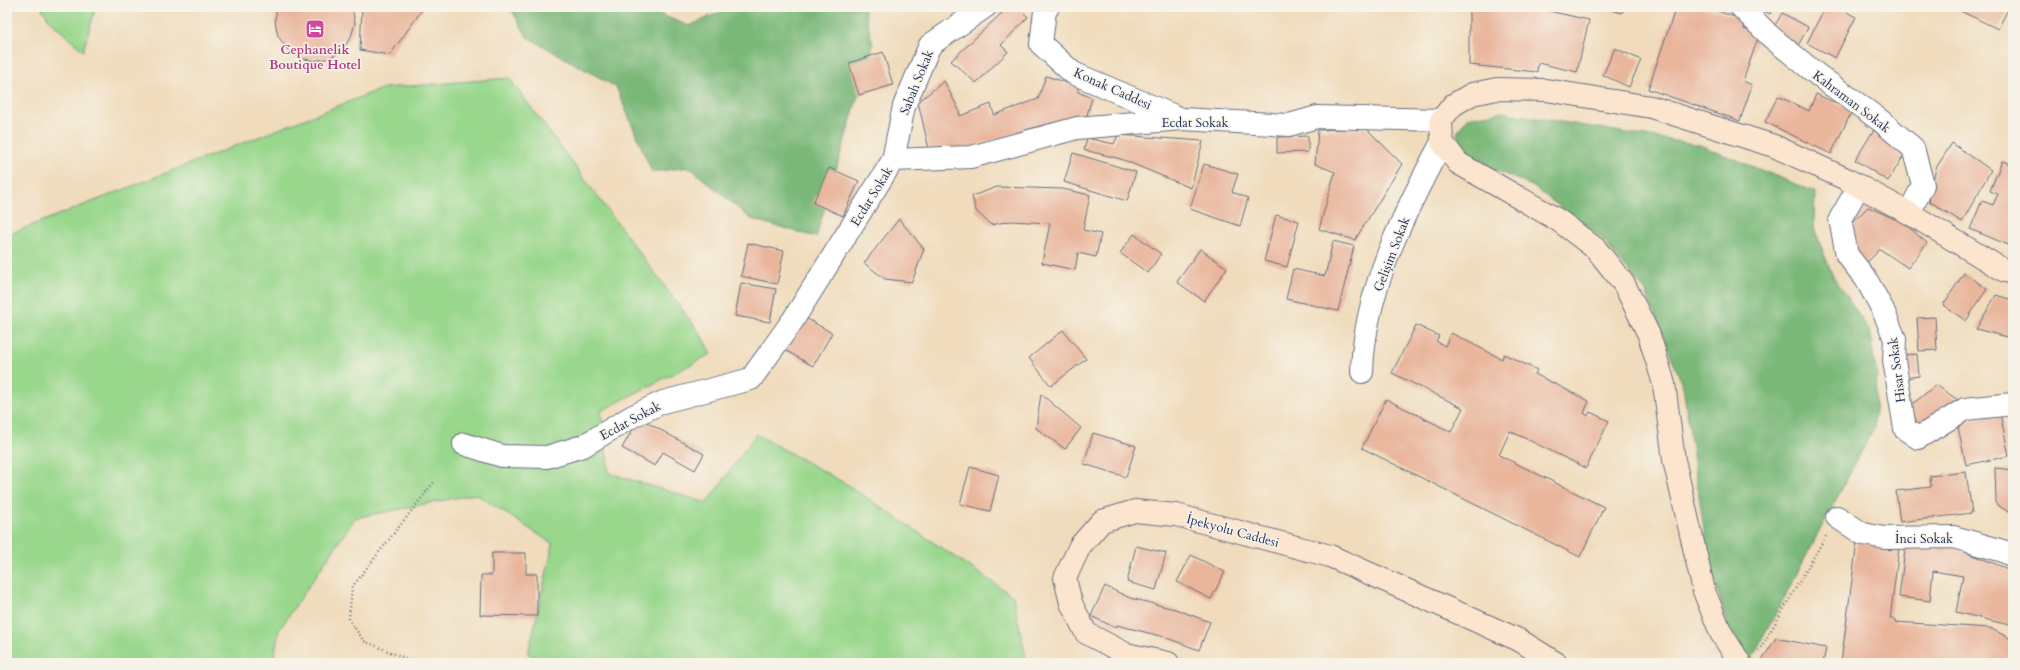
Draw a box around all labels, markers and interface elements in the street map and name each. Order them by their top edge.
hotel icon: Cephanelik Boutique Hotel [304,18,326,40]
place label: Cephanelik Boutique Hotel [269,41,361,74]
street label: Sabah Sokak [896,47,938,117]
street label: Konak Caddesi [1071,64,1155,114]
street label: Kahraman Sokak [1809,67,1894,137]
street label: Ecdat Sokak [1161,114,1229,132]
street label: Ecdat Sokak [846,163,897,230]
street label: Gelişim Sokak [1369,214,1414,294]
street label: Hisar Sokak [1884,336,1910,404]
street label: Ecdat Sokak [597,397,664,445]
street label: İpekyolu Caddesi [1184,510,1281,552]
street label: İnci Sokak [1895,530,1953,548]

